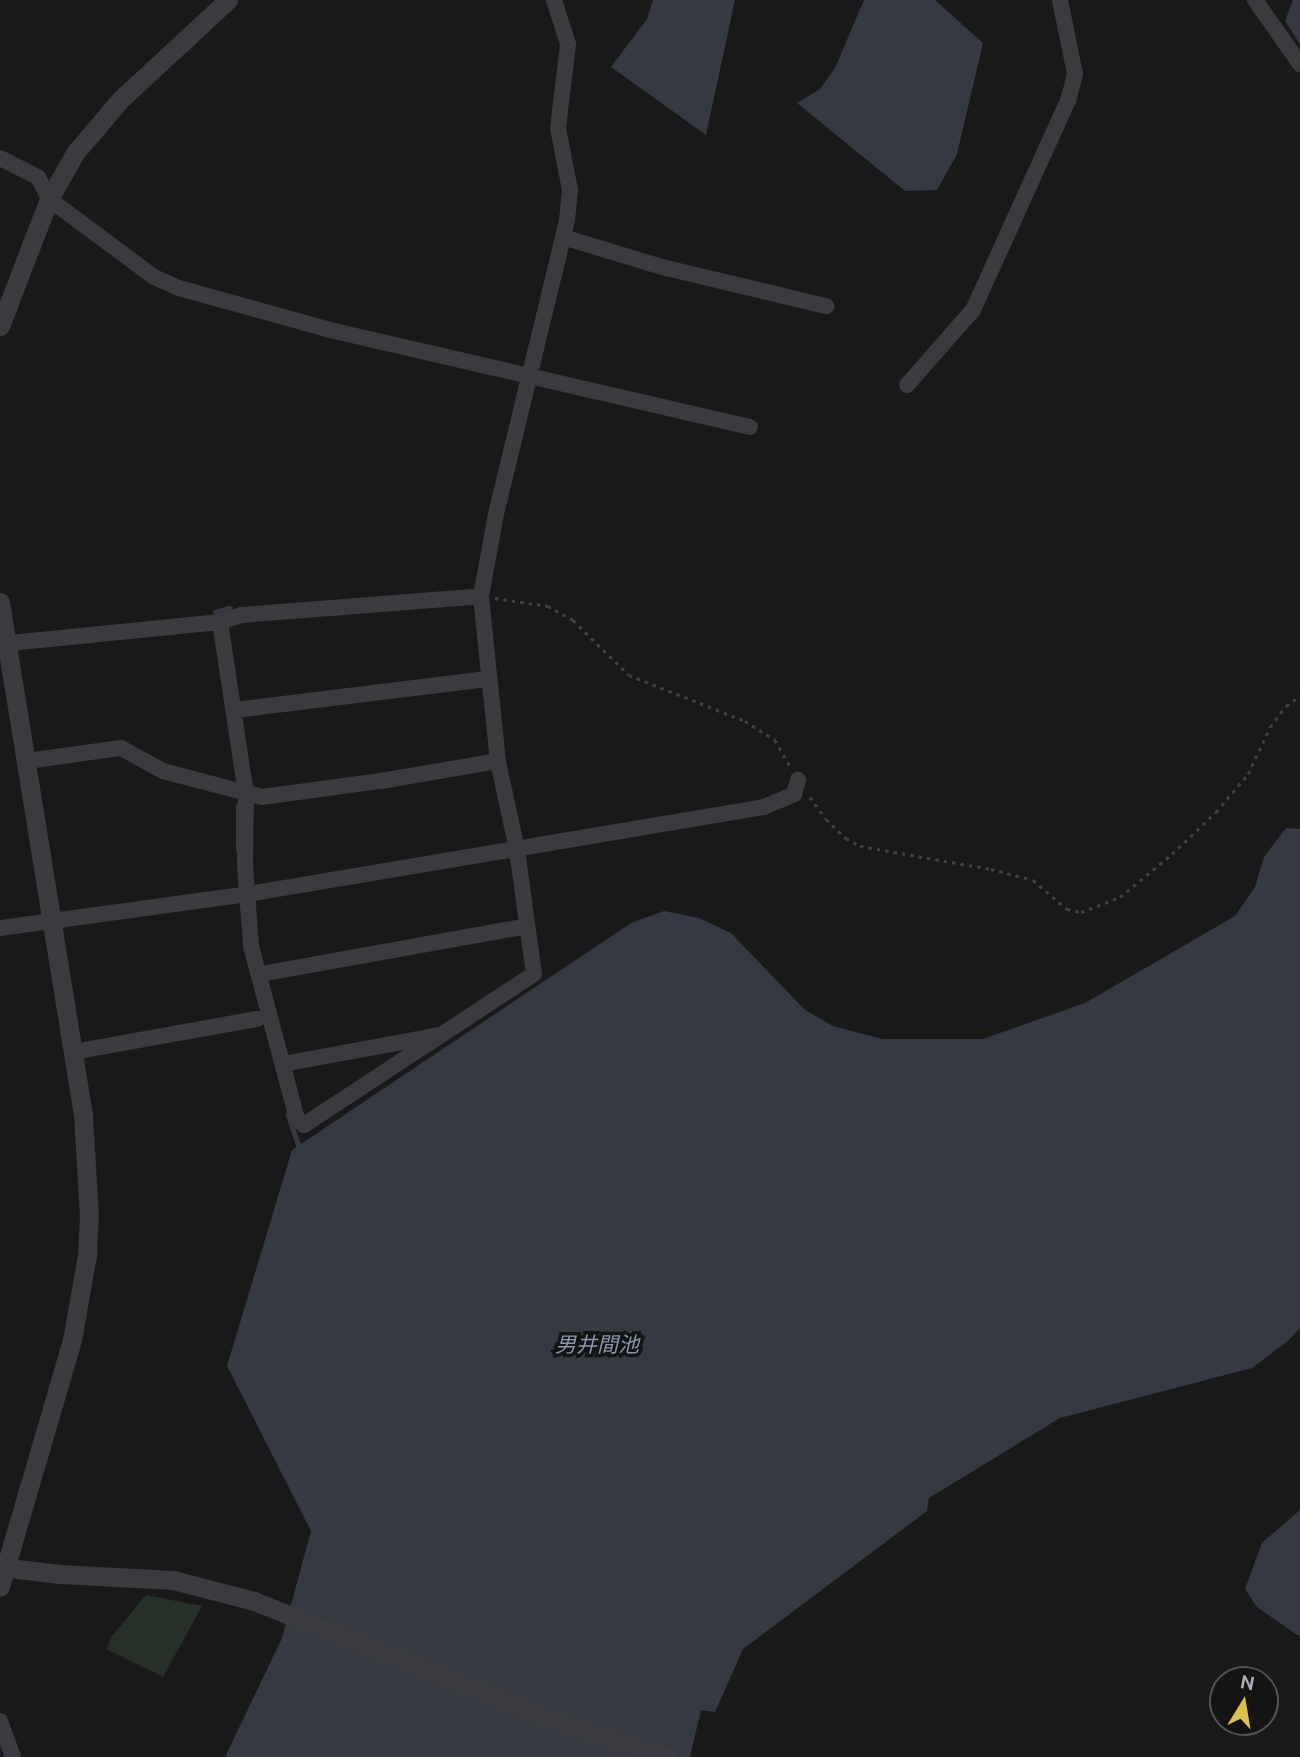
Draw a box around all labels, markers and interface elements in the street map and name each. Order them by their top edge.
water label: 男井間池 [555,1331,639,1357]
north arrow [1209,1666,1279,1736]
text: N [1239,1670,1257,1695]

